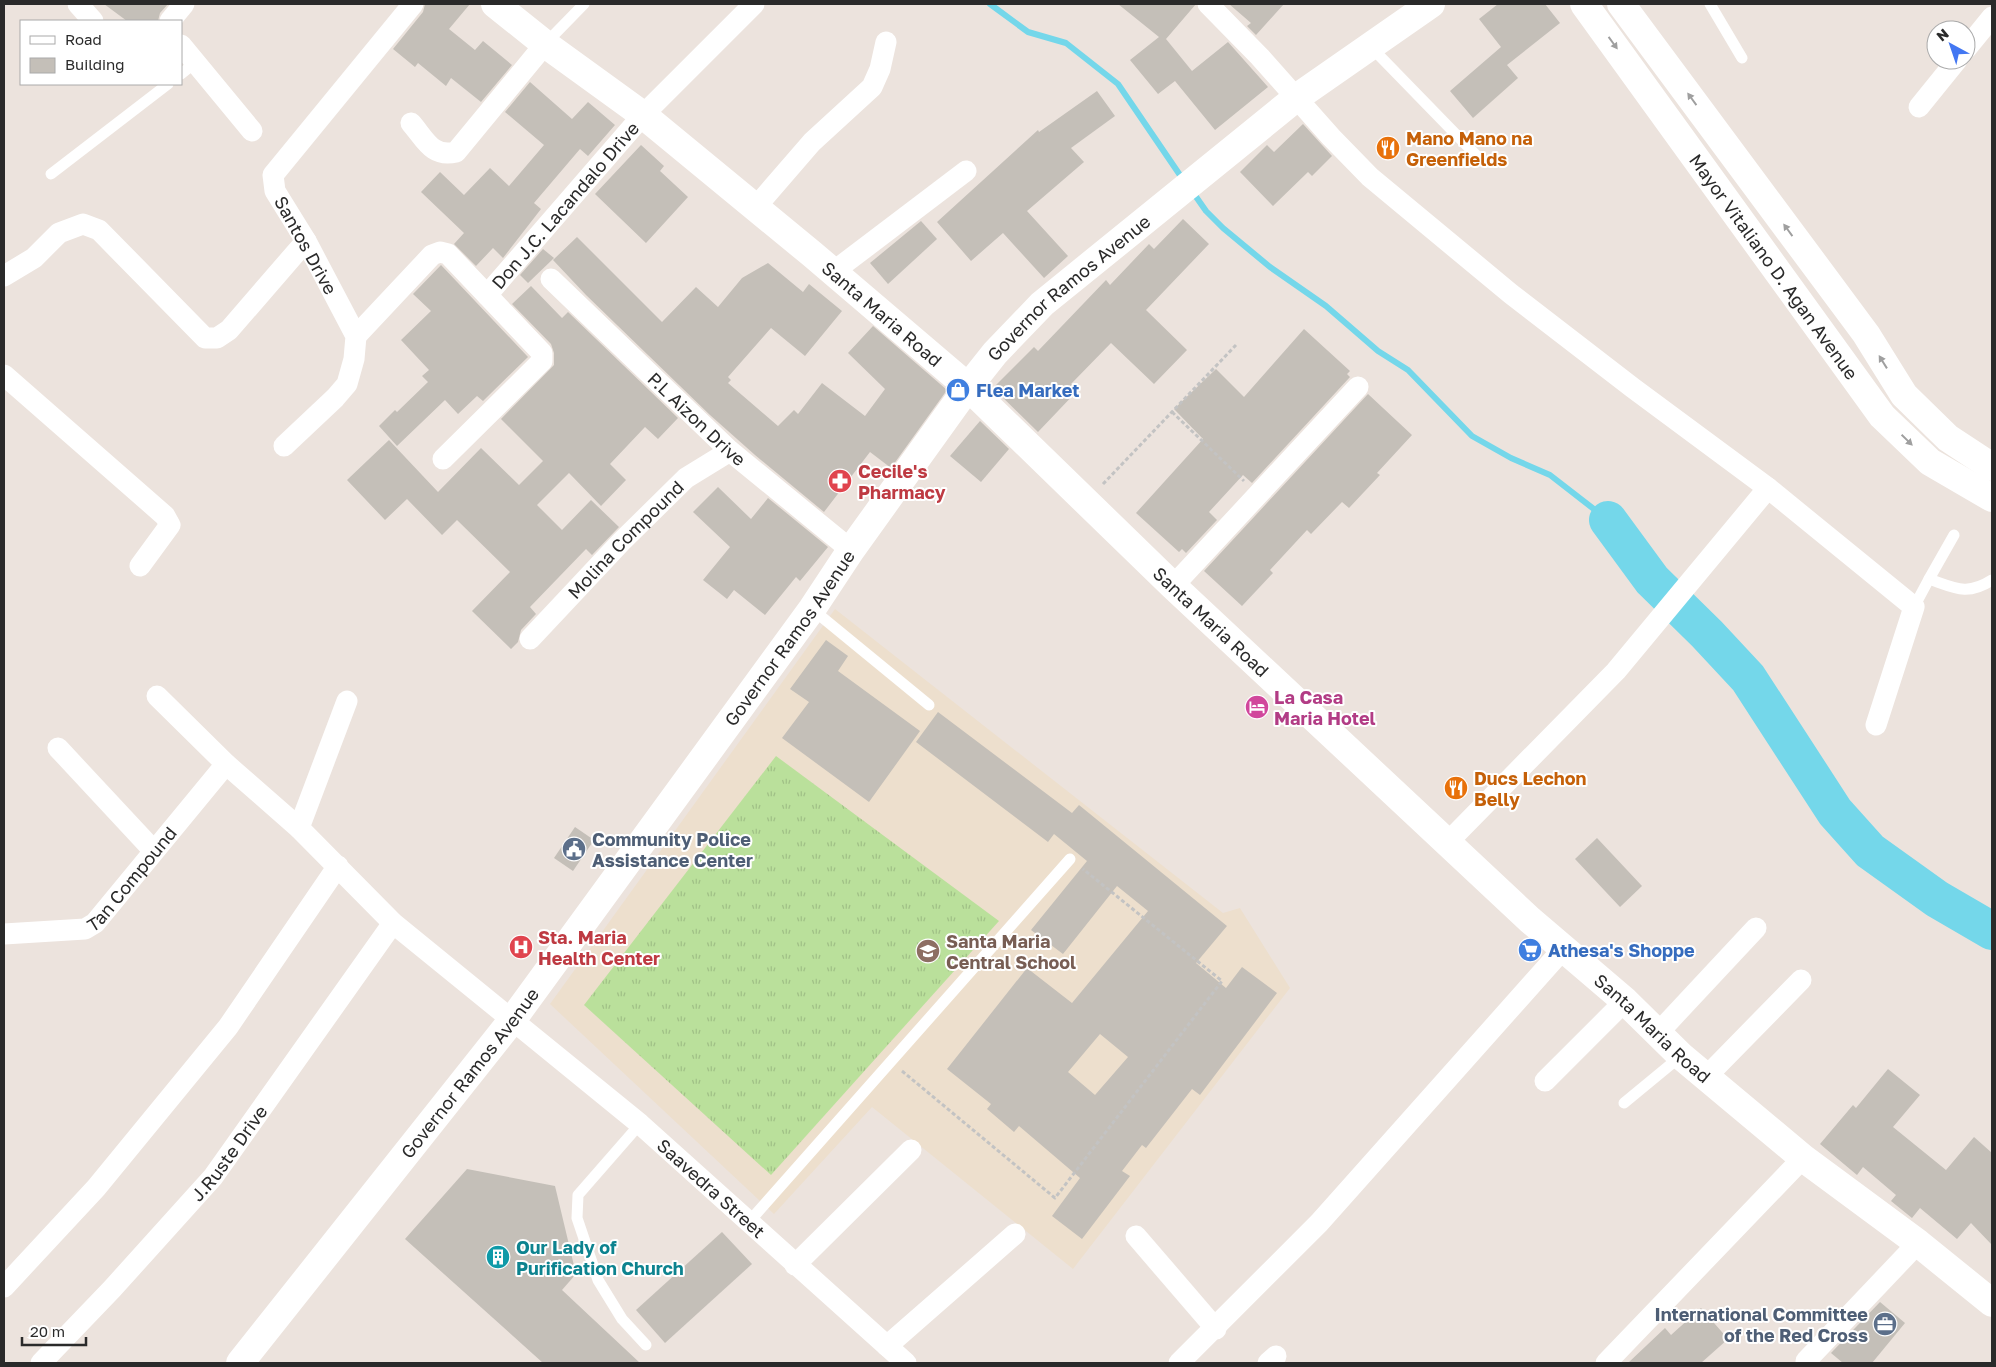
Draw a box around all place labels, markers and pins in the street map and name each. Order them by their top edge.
place label: Mano Mano na Greenfields [1406,127,1533,170]
restaurant icon: Mano Mano na Greenfields [1375,135,1401,161]
shop icon: Flea Market [945,377,971,403]
place label: Flea Market [976,379,1080,401]
place label: Cecile's Pharmacy [858,460,946,503]
pharmacy icon: Cecile's Pharmacy [827,468,853,494]
place label: La Casa Maria Hotel [1274,686,1376,729]
hotel icon: La Casa Maria Hotel [1244,694,1270,720]
place label: Ducs Lechon Belly [1474,767,1586,810]
restaurant icon: Ducs Lechon Belly [1443,775,1469,801]
place label: Community Police Assistance Center [592,828,753,871]
public building icon: Community Police Assistance Center [561,836,587,862]
place label: Sta. Maria Health Center [538,926,660,969]
place label: Santa Maria Central School [946,930,1076,973]
hospital icon: Sta. Maria Health Center [508,934,534,960]
supermarket icon: Athesa's Shoppe [1517,937,1543,963]
school or university icon: Santa Maria Central School [915,938,941,964]
place label: Athesa's Shoppe [1548,939,1695,961]
place label: Our Lady of Purification Church [516,1236,684,1279]
building icon: Our Lady of Purification Church [485,1244,511,1270]
place label: International Committee of the Red Cross [1655,1303,1868,1346]
office icon: International Committee of the Red Cross [1872,1311,1898,1337]

